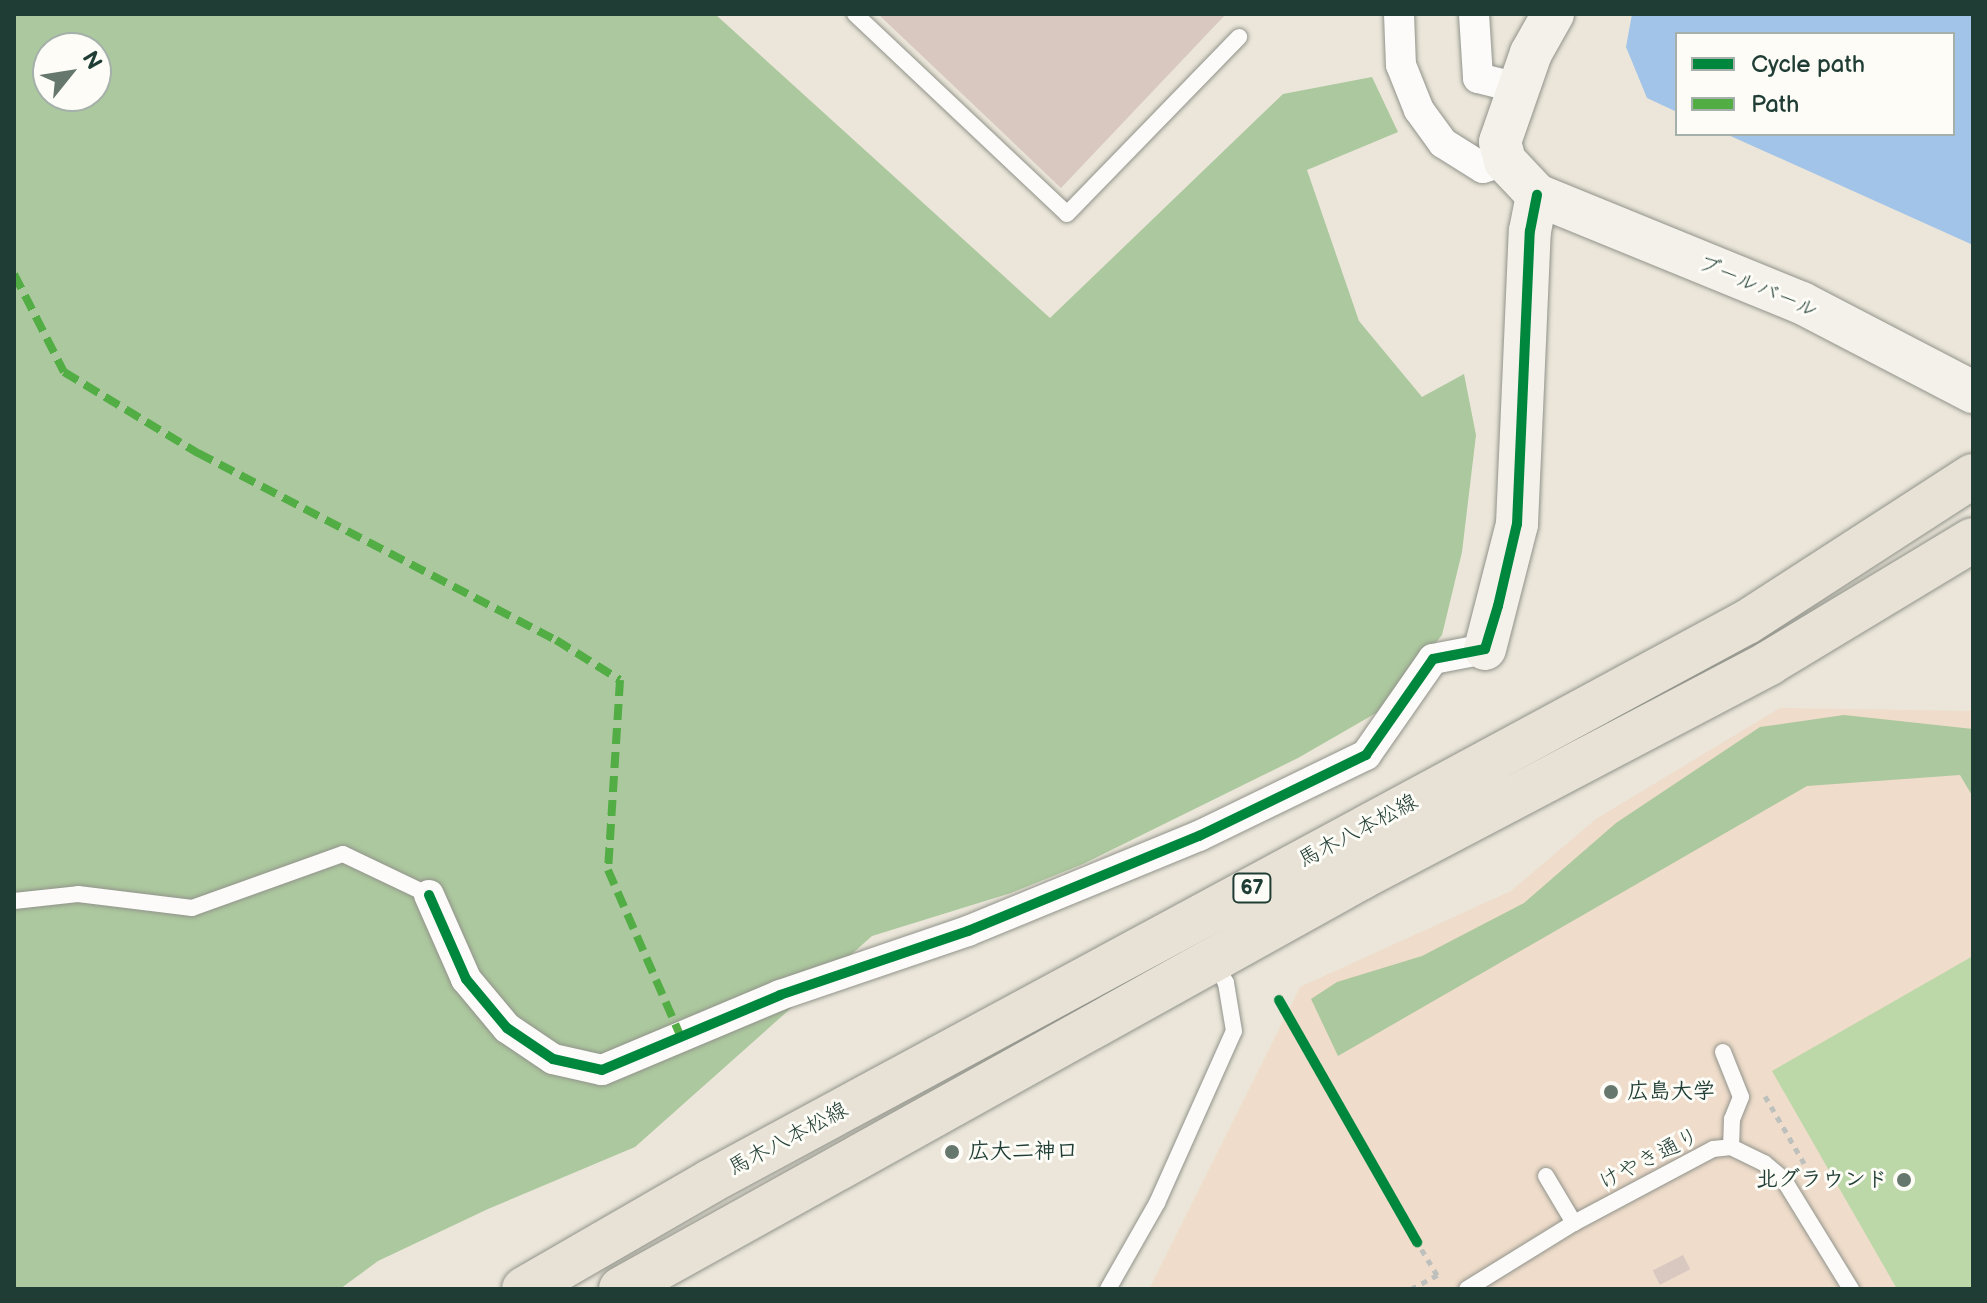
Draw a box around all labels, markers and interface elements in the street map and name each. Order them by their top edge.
north arrow [32,32,112,112]
legend [1675,32,1955,136]
text: N [76,47,107,75]
text: Cycle path [1751,50,1865,79]
text: Path [1751,90,1799,119]
street label: ブールバール [1693,249,1823,325]
street label: 馬木八本松線 [1294,788,1422,874]
road number: 67 [1232,872,1272,904]
place label: 広島大学 [1627,1079,1715,1105]
marker: 広島大学 [1602,1083,1620,1101]
street label: 馬木八本松線 [724,1096,852,1182]
street label: けやき通り [1594,1122,1704,1196]
place label: 広大二神口 [968,1139,1078,1165]
marker: 広大二神口 [943,1143,961,1161]
place label: 北グラウンド [1756,1167,1888,1193]
marker: 北グラウンド [1895,1171,1913,1189]

